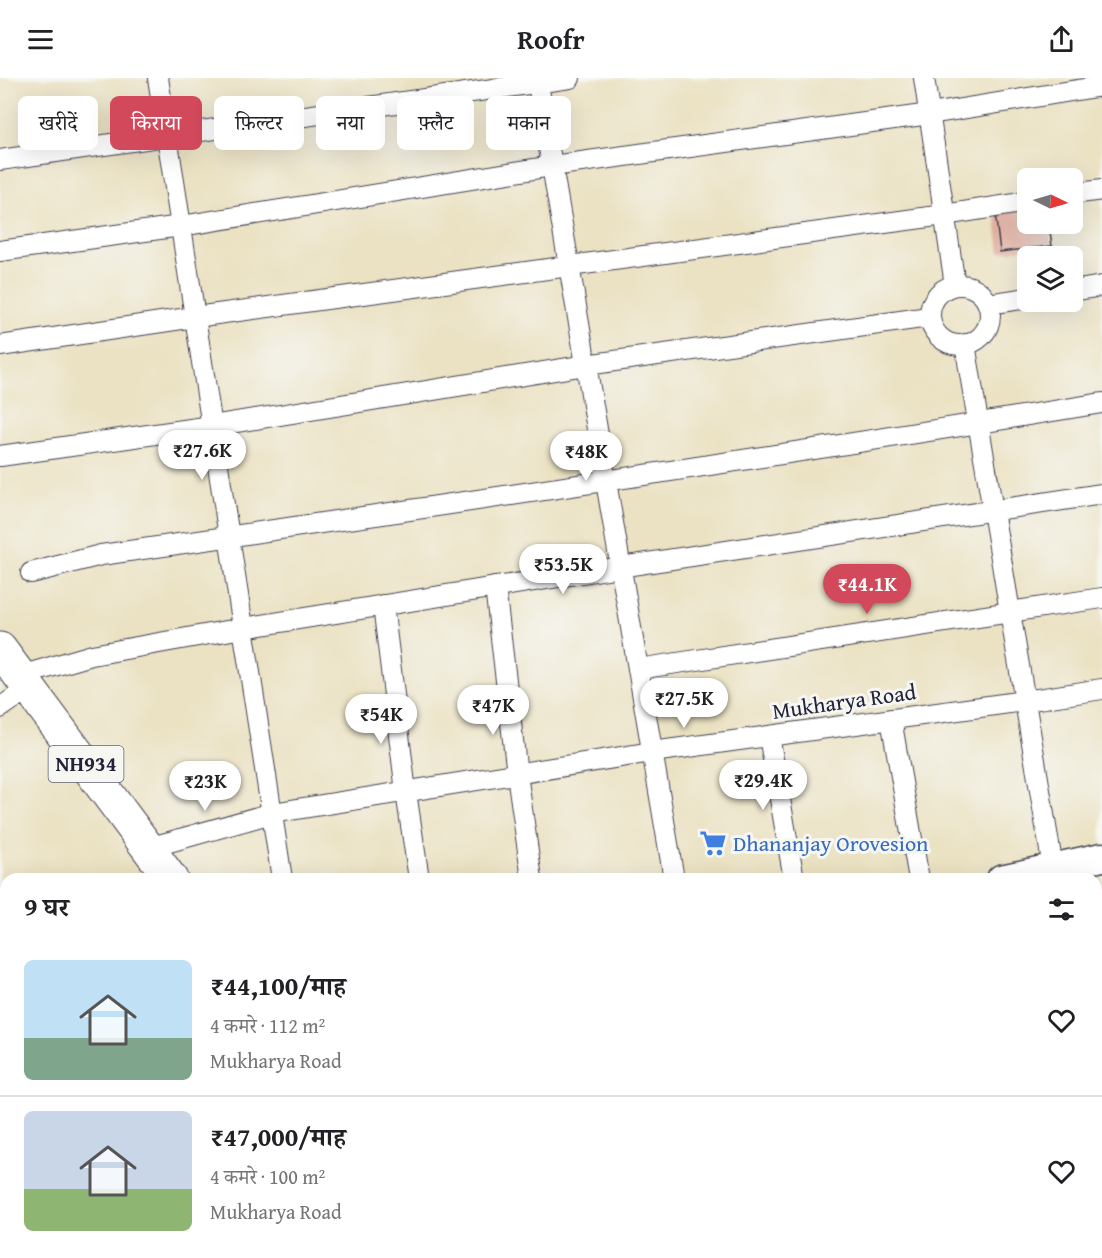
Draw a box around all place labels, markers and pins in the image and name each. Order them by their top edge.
pin: ₹27.6K [153,430,251,481]
pin: ₹48K [550,431,622,482]
pin: ₹53.5K [514,544,612,595]
pin: ₹44.1K [818,564,916,615]
pin: ₹27.5K [635,678,733,729]
pin: ₹47K [457,685,529,736]
pin: ₹54K [345,694,417,745]
pin: ₹29.4K [714,760,812,811]
pin: ₹23K [169,761,241,812]
place label: Dhananjay Orovesion [733,827,929,859]
supermarket icon: Dhananjay Orovesion [698,828,728,858]

